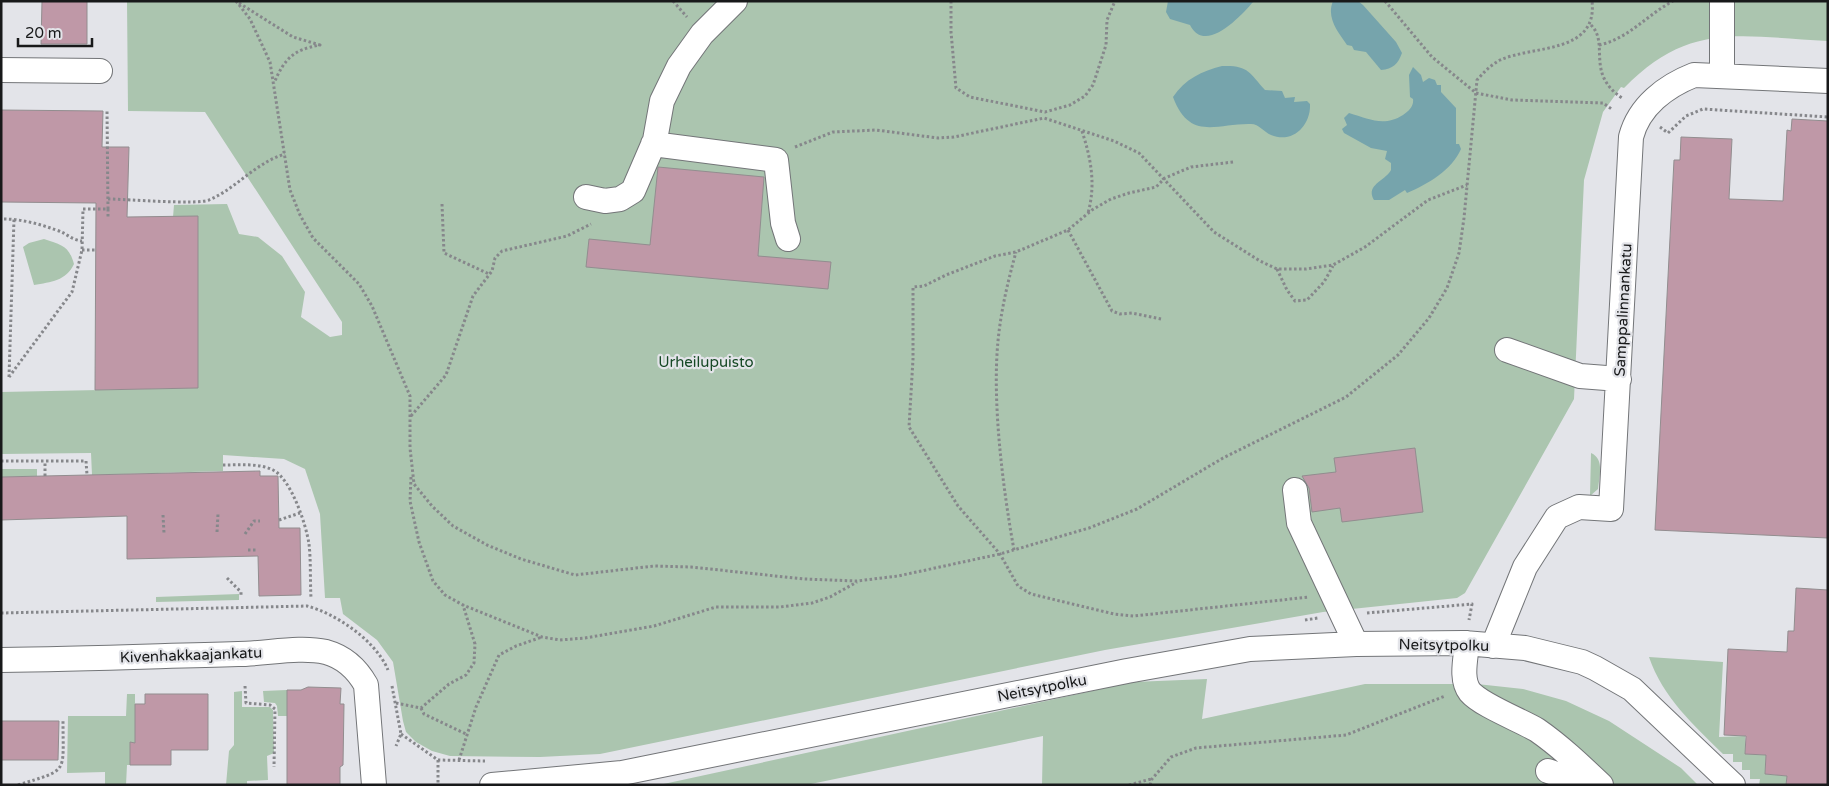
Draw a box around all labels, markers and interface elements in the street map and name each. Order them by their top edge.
scale bar [18,15,91,47]
text: 20 m [25,24,62,42]
street label: Samppalinnankatu [1611,243,1635,377]
park label: Urheilupuisto [658,353,754,371]
street label: Neitsytpolku [1399,635,1489,655]
street label: Kivenhakkaajankatu [120,644,262,666]
street label: Neitsytpolku [996,671,1088,705]

